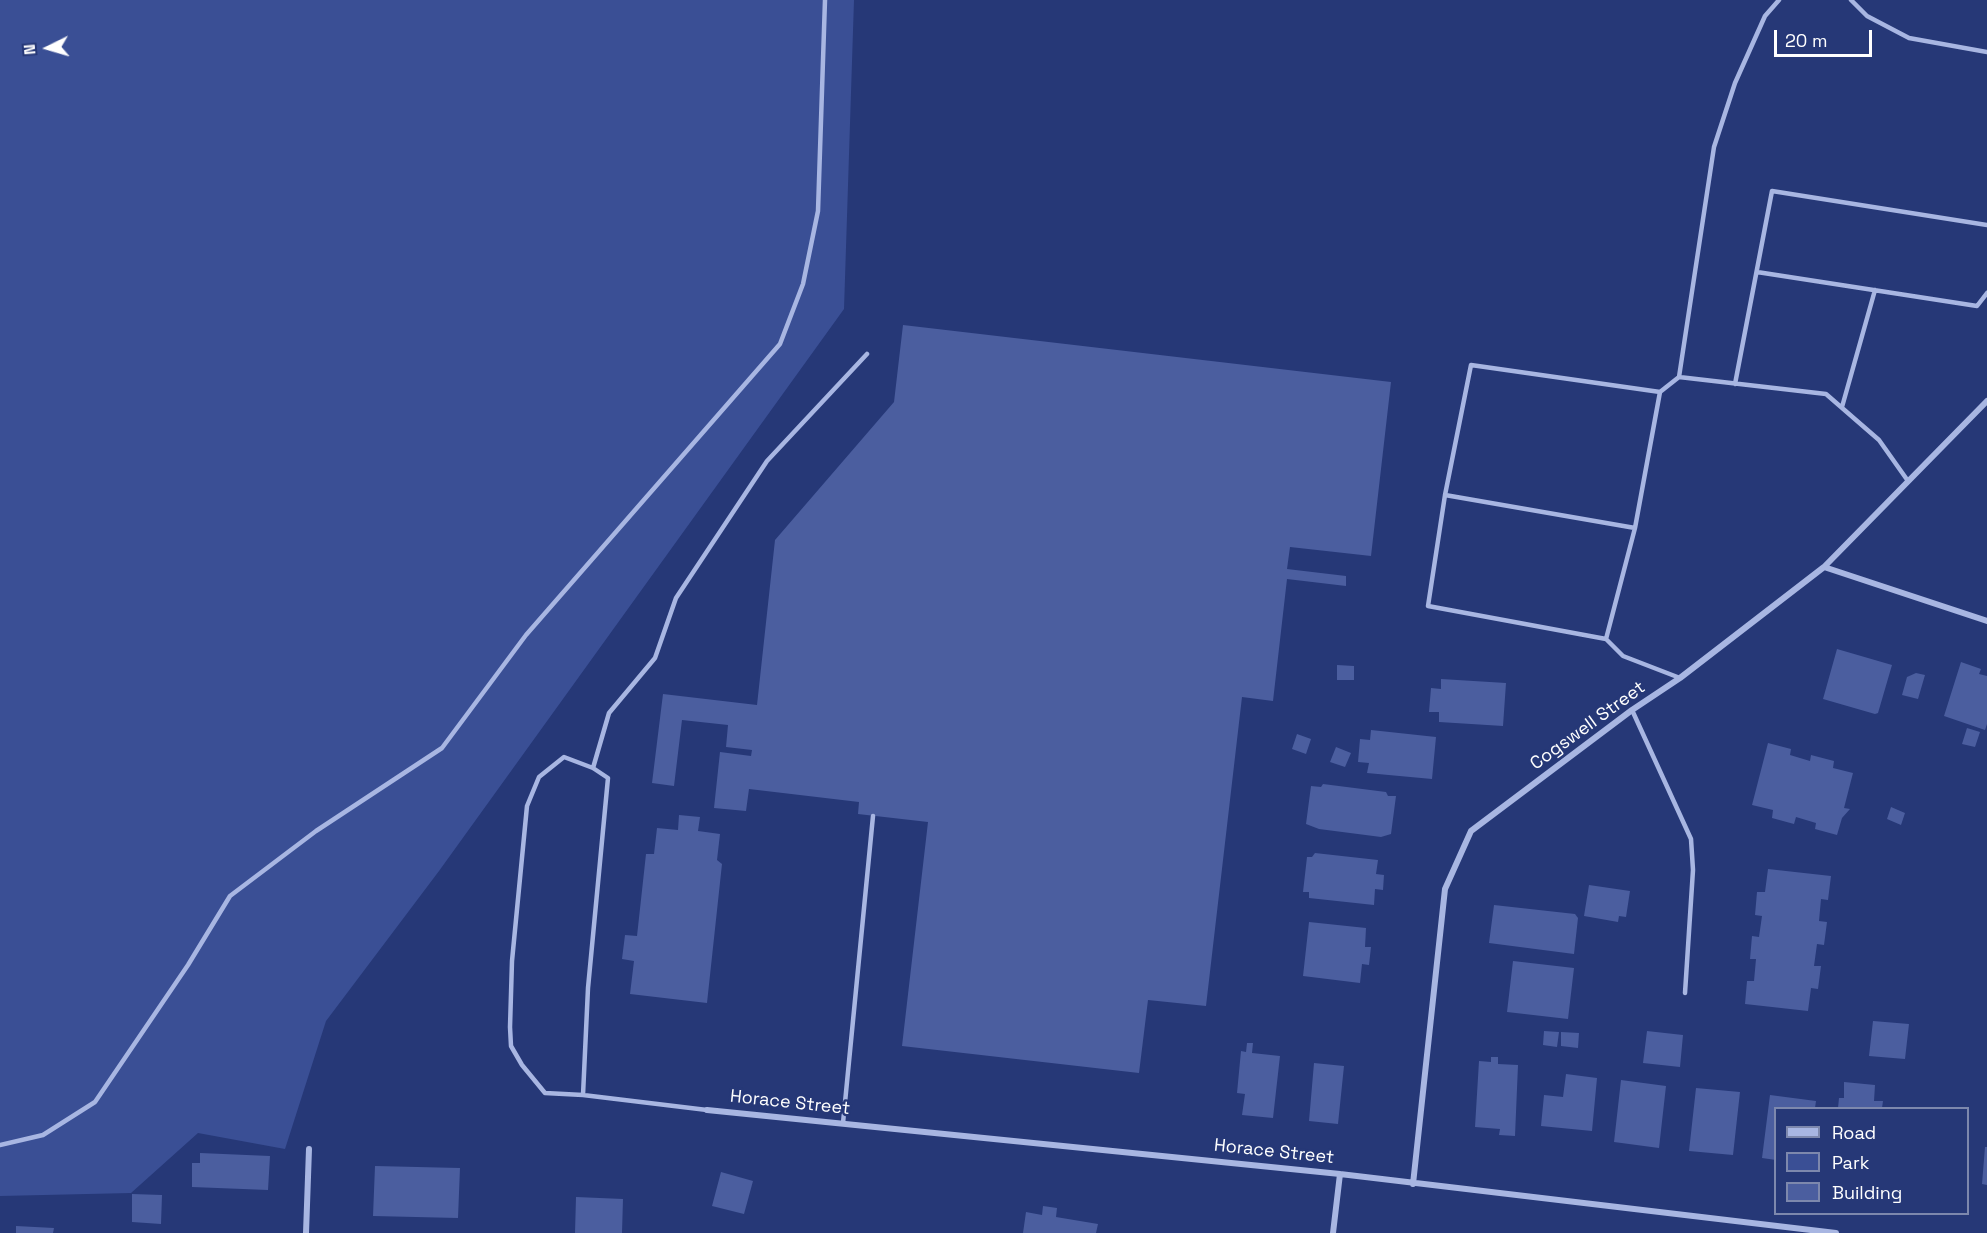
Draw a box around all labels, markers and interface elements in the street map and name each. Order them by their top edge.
north arrow [18,18,78,78]
scale bar [1777,18,1874,56]
text: 20 m [1785,29,1828,52]
text: N [19,43,40,56]
street label: Cogswell Street [1526,677,1650,775]
street label: Horace Street [729,1086,851,1120]
legend [1774,1107,1969,1215]
text: Road [1832,1121,1876,1144]
street label: Horace Street [1213,1135,1335,1169]
text: Park [1832,1151,1869,1174]
text: Building [1832,1181,1902,1204]

